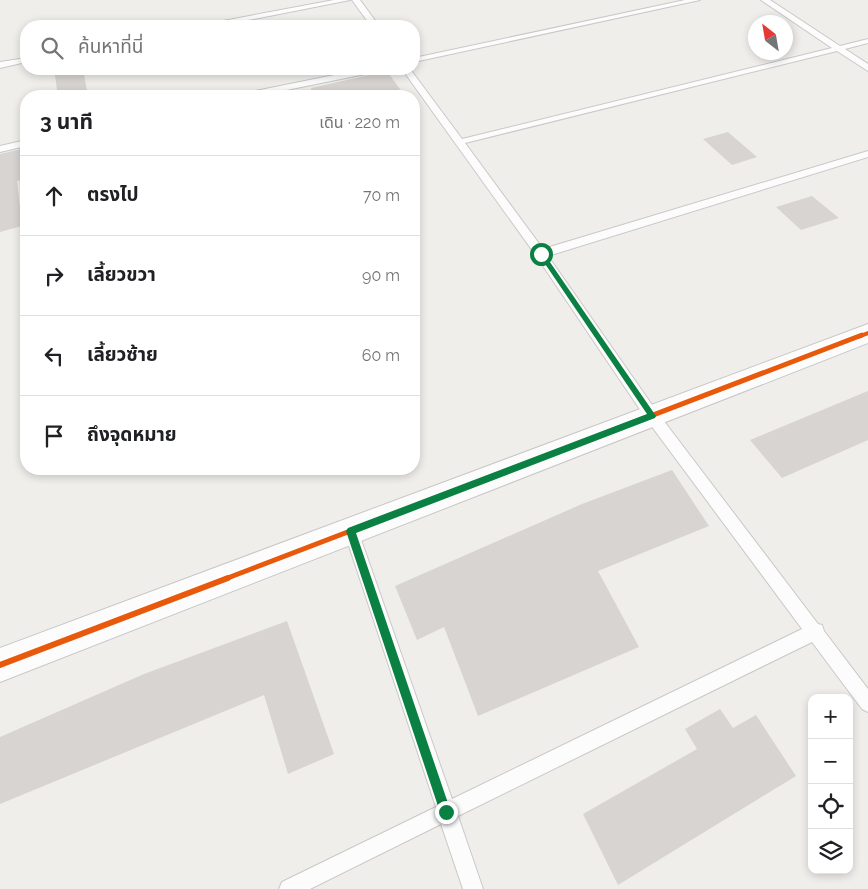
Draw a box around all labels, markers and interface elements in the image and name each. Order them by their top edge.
north arrow [748,15,793,60]
search box [20,20,420,75]
icon: search [38,34,66,62]
text: ค้นหาที่นี่ [78,35,143,57]
text: 3 นาที [40,109,93,134]
text: เดิน · 220 m [319,113,400,132]
icon: ahead [40,182,68,210]
text: ตรงไป [87,183,139,205]
text: 70 m [363,186,400,205]
route start [530,243,553,266]
icon: right [40,262,68,290]
text: เลี้ยวขวา [87,263,156,285]
text: 90 m [362,266,400,285]
icon: left [40,342,68,370]
text: เลี้ยวซ้าย [87,343,158,365]
text: 60 m [362,346,400,365]
icon: arrive [40,422,68,450]
text: ถึงจุดหมาย [87,423,177,445]
map controls [808,694,853,874]
button: + [808,694,853,739]
button: − [808,739,853,784]
button: locate [808,784,853,829]
route end [435,801,458,824]
button: layers [808,829,853,874]

